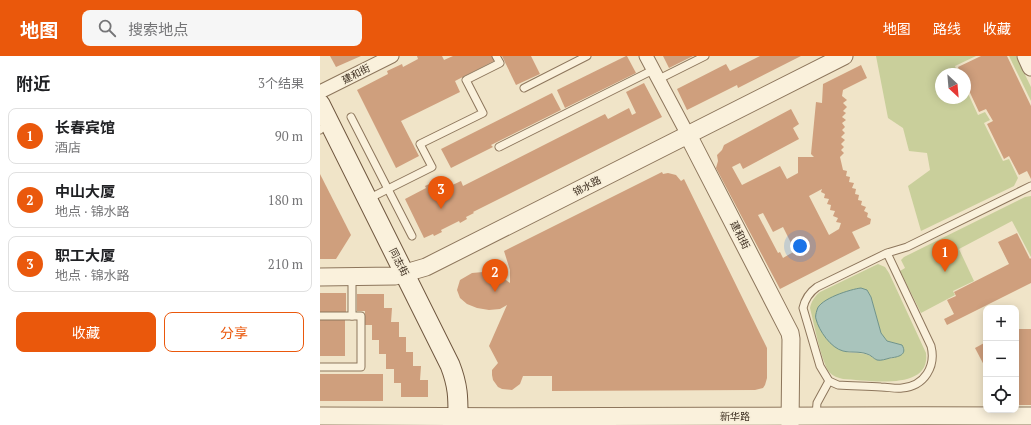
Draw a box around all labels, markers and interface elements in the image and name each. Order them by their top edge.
search box [82,10,362,46]
text: 地图 [20,17,58,42]
icon: search [96,17,118,39]
text: 搜索地点 [128,19,188,39]
text: 地图 [883,19,911,38]
text: 路线 [933,19,961,38]
text: 收藏 [983,19,1011,38]
street label: 建和街 [340,61,372,87]
north arrow [935,68,971,104]
text: 附近 [16,72,50,95]
text: 3个结果 [258,74,304,92]
text: 长春宾馆 [55,117,115,137]
text: 1 [26,127,34,145]
text: 90 m [275,127,303,145]
text: 酒店 [55,138,81,156]
street label: 锦水路 [571,173,603,199]
pin: 3 [428,176,454,209]
text: 中山大厦 [55,181,115,201]
text: 2 [26,191,34,209]
text: 180 m [268,191,303,209]
text: 地点 · 锦水路 [55,202,129,220]
street label: 建和街 [727,219,753,251]
your location [790,236,810,256]
pin: 1 [932,239,958,272]
text: 职工大厦 [55,245,115,265]
street label: 同志街 [386,246,412,278]
text: 3 [26,255,34,273]
text: 210 m [268,255,303,273]
pin: 2 [482,259,508,292]
text: 地点 · 锦水路 [55,266,129,284]
map controls [983,305,1019,413]
button: + [983,305,1019,341]
button: 收藏 [16,312,156,352]
button: 分享 [164,312,304,352]
button: − [983,341,1019,377]
button: locate [983,377,1019,413]
street label: 新华路 [720,410,750,423]

